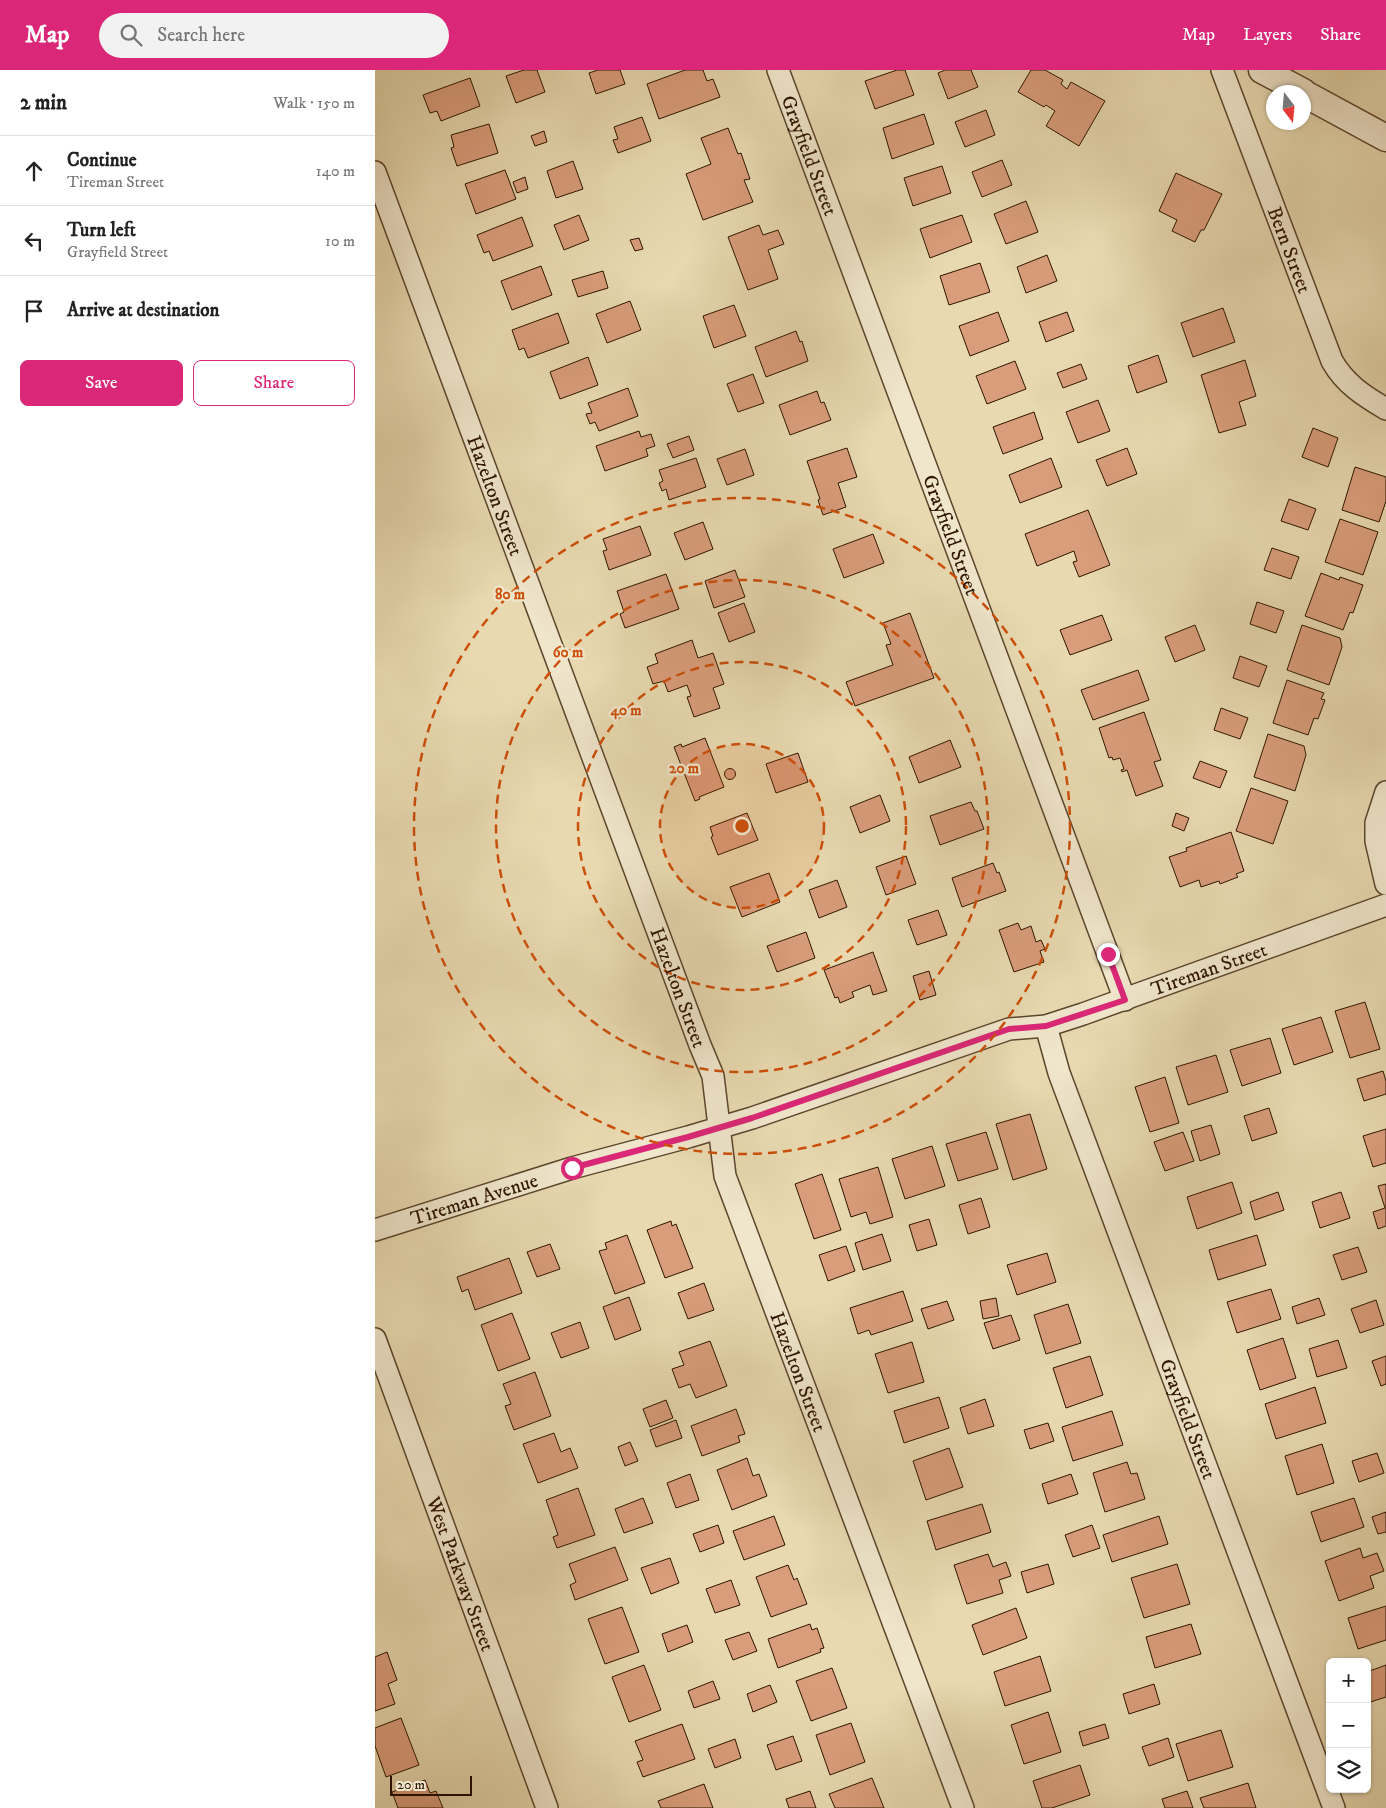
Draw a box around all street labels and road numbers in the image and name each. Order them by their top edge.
street label: Grayfield Street [775,92,842,219]
street label: Bern Street [1261,203,1316,297]
street label: Hazelton Street [460,432,528,559]
street label: Grayfield Street [916,472,984,599]
street label: Hazelton Street [643,924,711,1051]
street label: Tireman Street [1148,938,1271,1003]
street label: Tireman Avenue [408,1168,541,1232]
street label: Hazelton Street [763,1309,831,1436]
street label: Grayfield Street [1153,1356,1221,1483]
street label: West Parkway Street [420,1493,499,1655]

